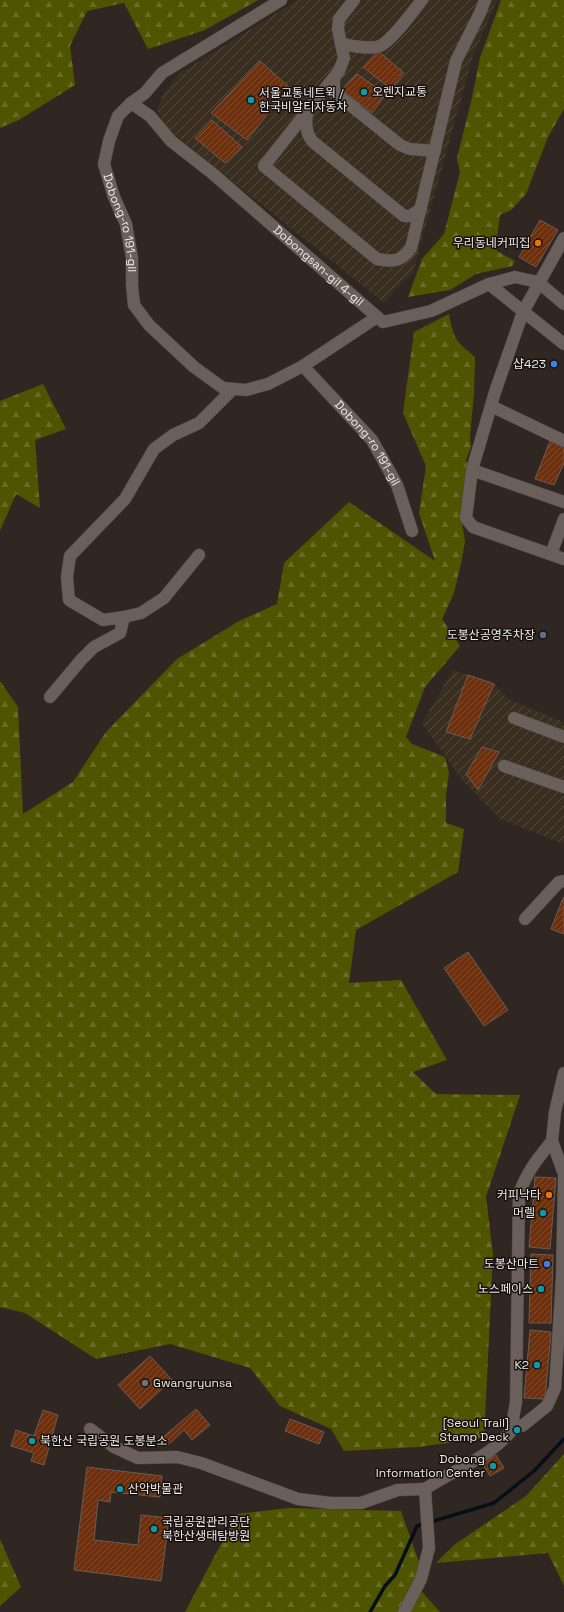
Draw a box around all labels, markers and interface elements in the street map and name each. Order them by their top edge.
place label: 오렌지교통 [372,84,427,100]
place label: 서울교통네트윅 / 한국비알티자동차 [259,85,347,115]
marker: 오렌지교통 [359,87,369,97]
marker: 서울교통네트윅 / 한국비알티자동차 [246,95,256,105]
street label: Dobong-ro 191-gil [99,171,140,272]
street label: Dobongsan-gil 4-gil [270,222,367,310]
place label: 우리동네커피집 [453,235,530,251]
marker: 우리동네커피집 [533,238,543,248]
place label: 샵423 [513,356,546,372]
marker: 샵423 [549,359,559,369]
street label: Dobong-ro 191-gil [331,397,404,489]
place label: 도봉산공영주차장 [447,627,535,643]
marker: 도봉산공영주차장 [538,630,548,640]
place label: 커피낙타 [497,1187,541,1203]
marker: 커피낙타 [544,1190,554,1200]
place label: 머렐 [513,1205,535,1221]
marker: 머렐 [538,1208,548,1218]
place label: 도봉산마트 [484,1256,539,1272]
marker: 도봉산마트 [542,1259,552,1269]
place label: 노스페이스 [478,1281,533,1297]
marker: 노스페이스 [536,1284,546,1294]
place label: K2 [514,1357,529,1373]
marker: K2 [532,1360,542,1370]
place label: Gwangryunsa [153,1375,232,1391]
marker: Gwangryunsa [140,1378,150,1388]
place label: [Seoul Trail] Stamp Deck [439,1415,510,1445]
marker: [Seoul Trail] Stamp Deck [512,1425,522,1435]
place label: 북한산 국립공원 도봉분소 [40,1433,168,1449]
marker: 북한산 국립공원 도봉분소 [27,1436,37,1446]
place label: Dobong Information Center [376,1451,485,1481]
marker: Dobong Information Center [488,1461,498,1471]
place label: 산악박물관 [128,1481,183,1497]
marker: 산악박물관 [115,1484,125,1494]
place label: 국립공원관리공단 북한산생태탐방원 [162,1514,250,1544]
marker: 국립공원관리공단 북한산생태탐방원 [149,1524,159,1534]

